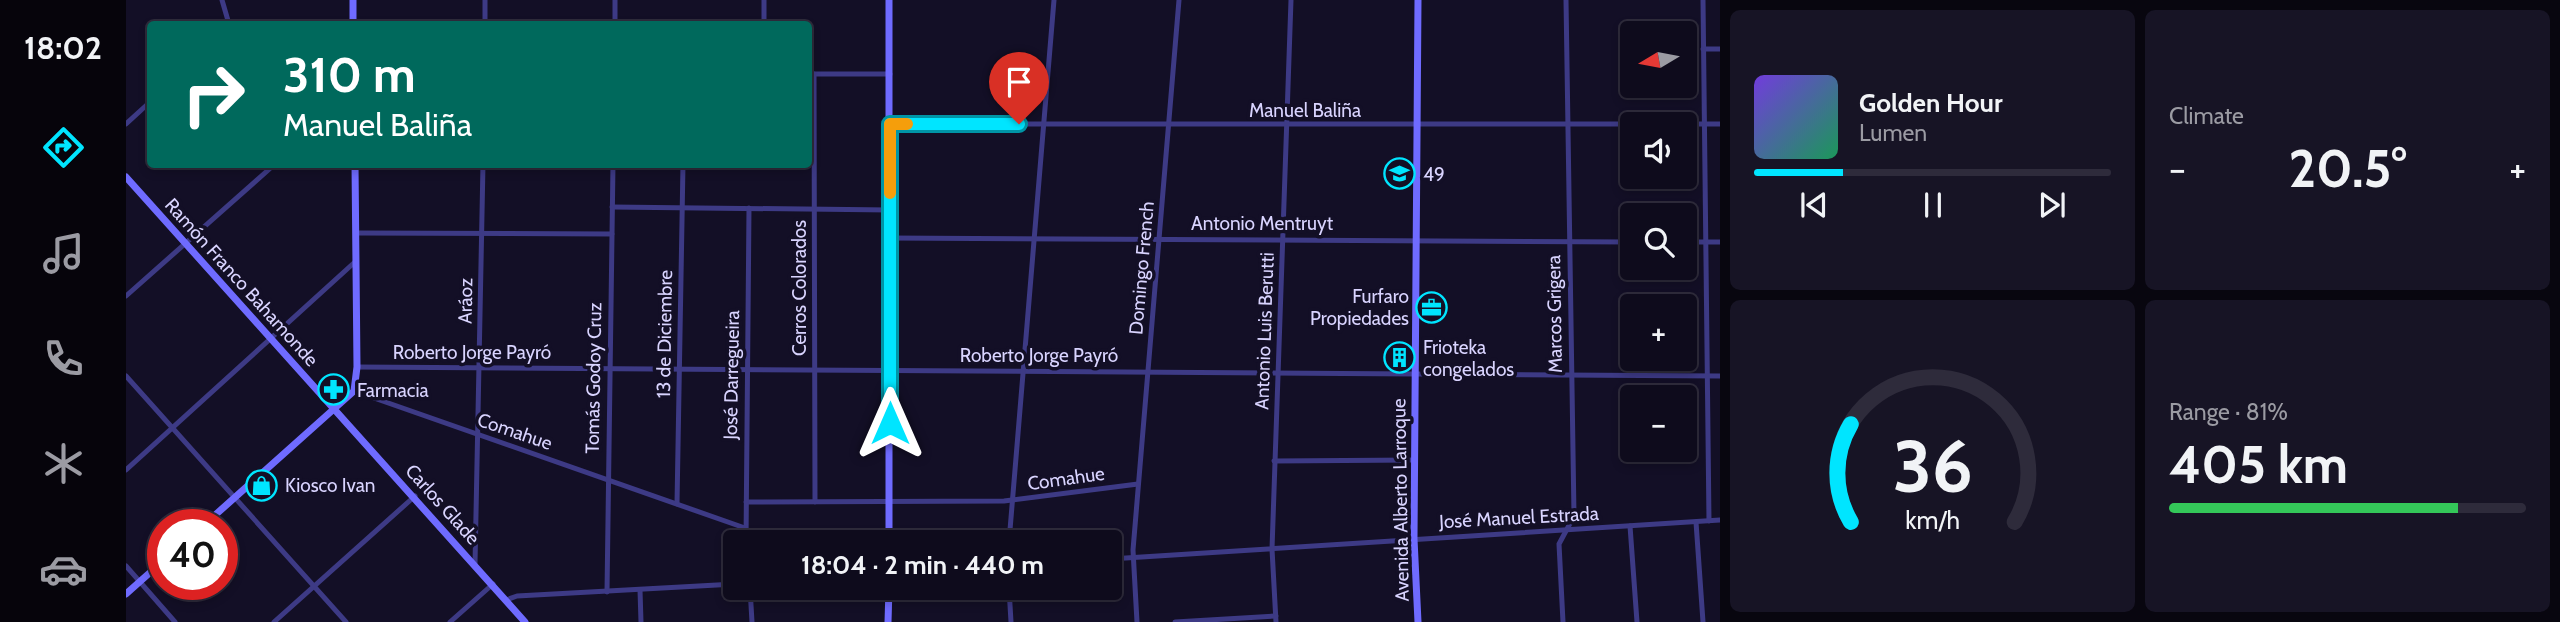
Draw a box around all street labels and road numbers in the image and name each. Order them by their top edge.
street label: Manuel Baliña [1249,99,1361,122]
street label: Ramón Franco Bahamonde [160,194,323,371]
street label: Domingo French [1124,200,1159,336]
street label: Antonio Mentruyt [1191,212,1334,235]
street label: Cerros Colorados [788,220,811,356]
street label: Antonio Luis Berutti [1250,252,1279,410]
street label: Marcos Grigera [1542,255,1567,373]
street label: 13 de Diciembre [652,270,677,398]
street label: Aráoz [454,278,477,324]
street label: Tomás Godoy Cruz [581,302,606,454]
street label: José Darregueira [719,310,744,441]
street label: Roberto Jorge Payró [393,341,551,364]
street label: Roberto Jorge Payró [960,344,1118,367]
street label: Avenida Alberto Larroque [1387,398,1414,602]
street label: Comahue [474,408,556,455]
street label: Carlos Glade [401,459,485,550]
street label: Comahue [1026,462,1106,495]
street label: José Manuel Estrada [1438,502,1599,533]

